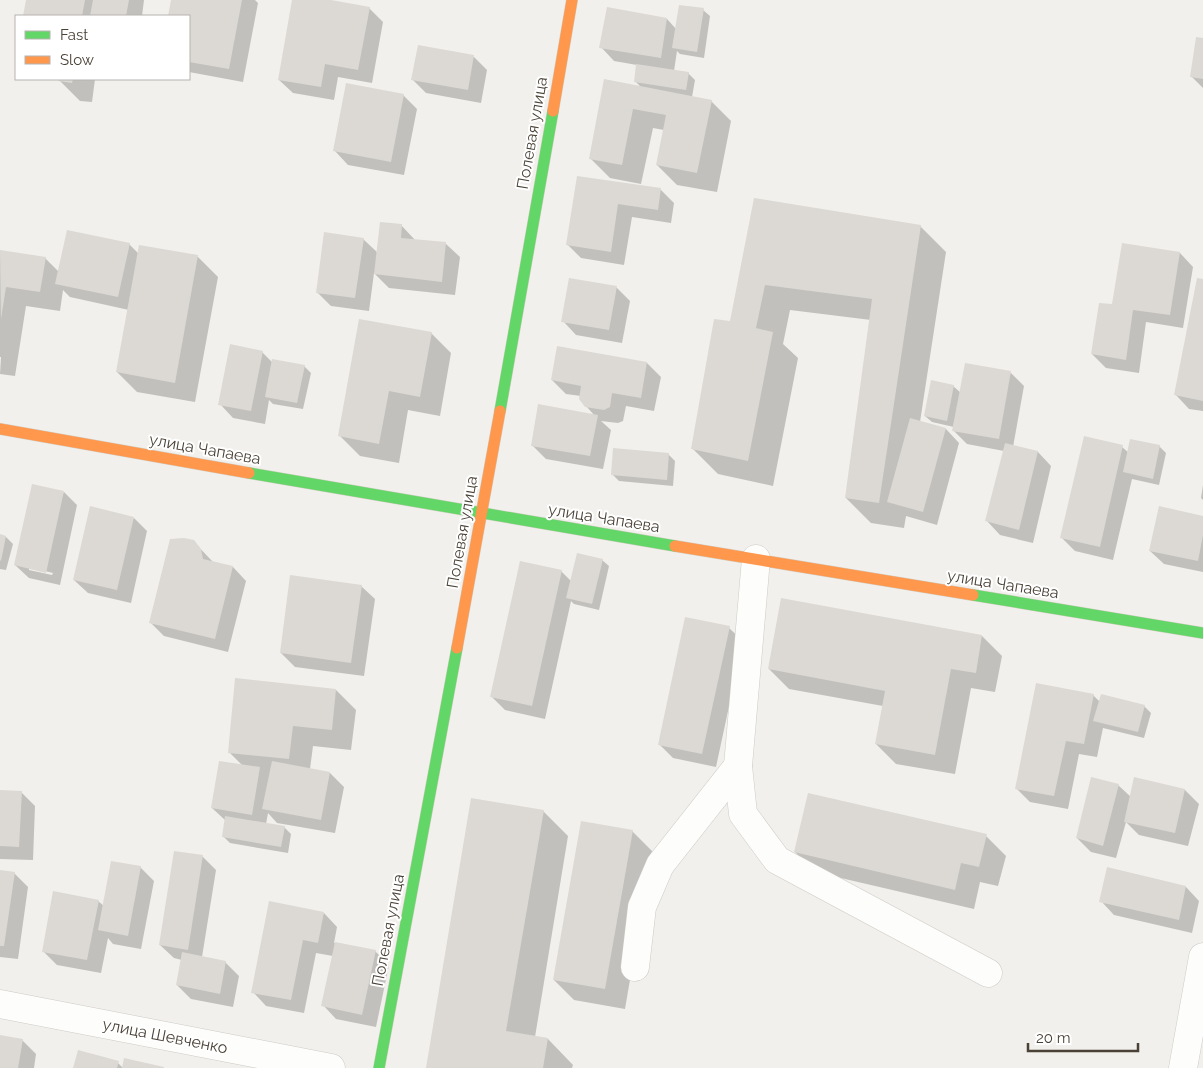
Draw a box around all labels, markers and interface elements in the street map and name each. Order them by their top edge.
legend [15,15,190,80]
text: Fast [60,26,88,44]
text: Slow [60,51,94,69]
street label: Полевая улица [513,75,551,191]
street label: улица Чапаева [148,430,262,468]
street label: Полевая улица [443,474,481,590]
street label: улица Чапаева [547,500,661,536]
street label: улица Чапаева [946,566,1060,602]
street label: Полевая улица [368,872,408,988]
street label: улица Шевченко [101,1015,229,1057]
scale bar [1028,1020,1138,1052]
text: 20 m [1036,1029,1071,1047]

